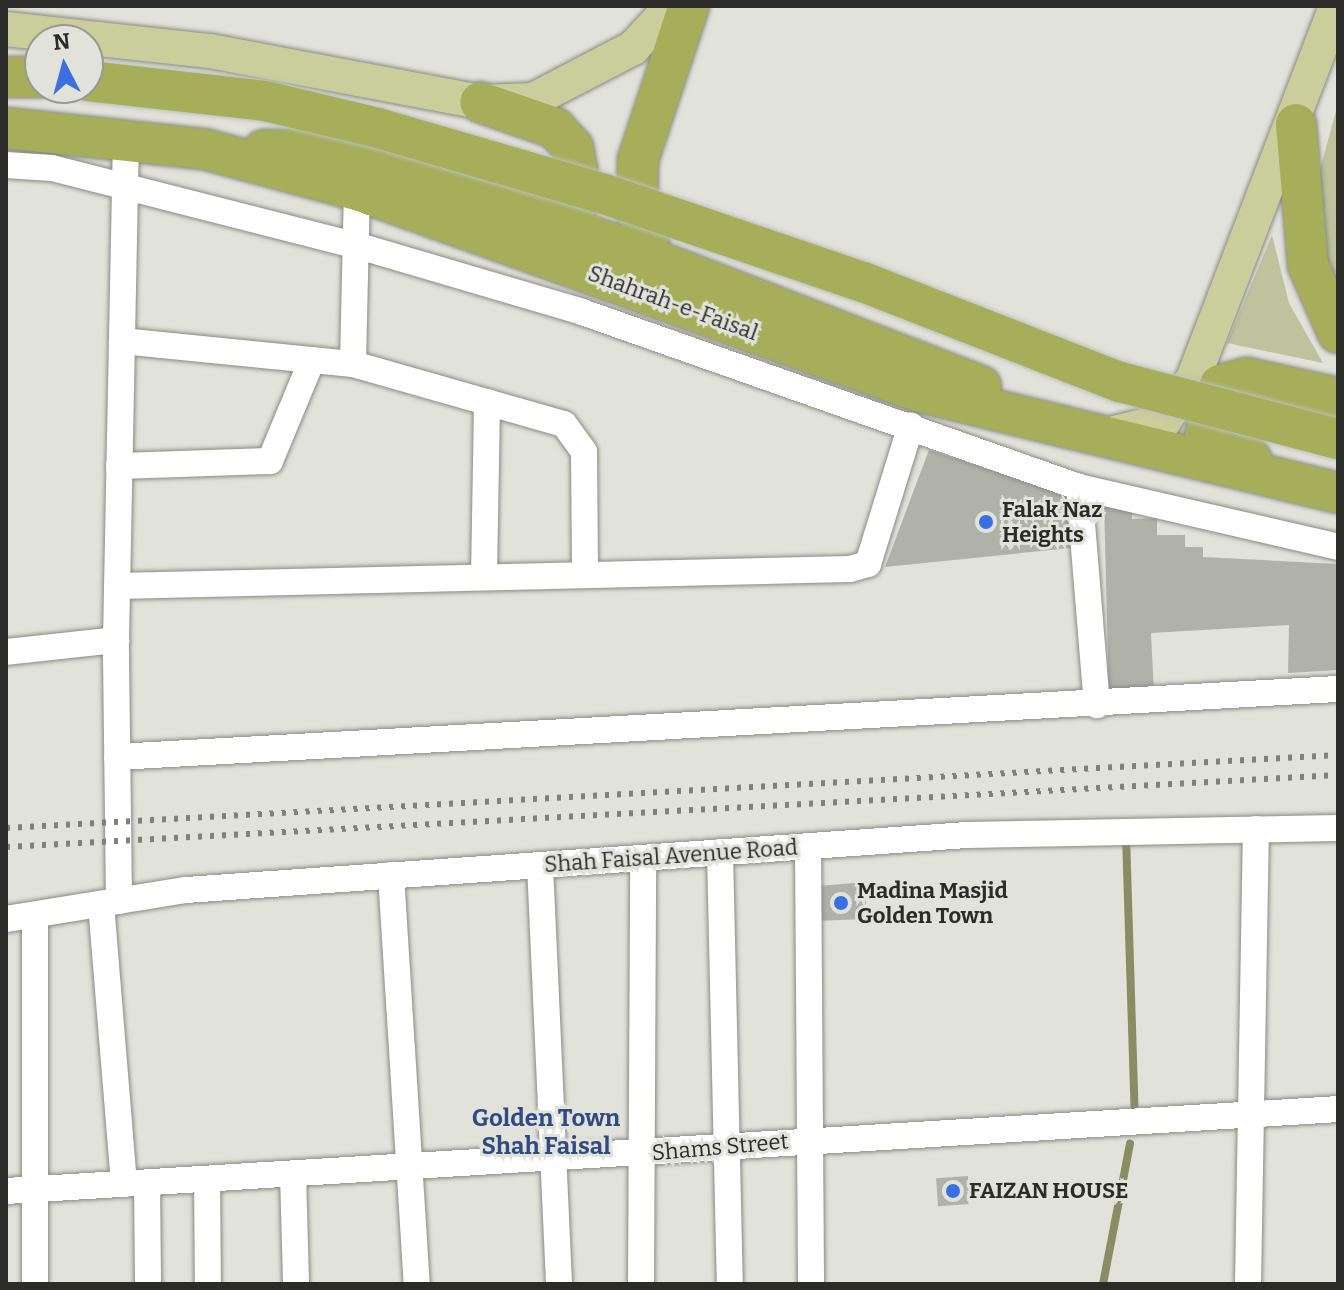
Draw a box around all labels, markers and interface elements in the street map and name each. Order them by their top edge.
north arrow [24,24,104,104]
text: N [52,27,71,56]
street label: Shahrah-e-Faisal [585,260,761,346]
place label: Falak Naz Heights [1002,496,1102,548]
marker: Falak Naz Heights [977,513,995,531]
street label: Shah Faisal Avenue Road [543,834,799,878]
place label: Madina Masjid Golden Town [857,877,1008,928]
marker: Madina Masjid Golden Town [832,894,850,912]
district label: Golden Town Shah Faisal [472,1105,620,1161]
street label: Shams Street [651,1128,789,1166]
place label: FAIZAN HOUSE [969,1178,1128,1204]
marker: FAIZAN HOUSE [944,1182,962,1200]

